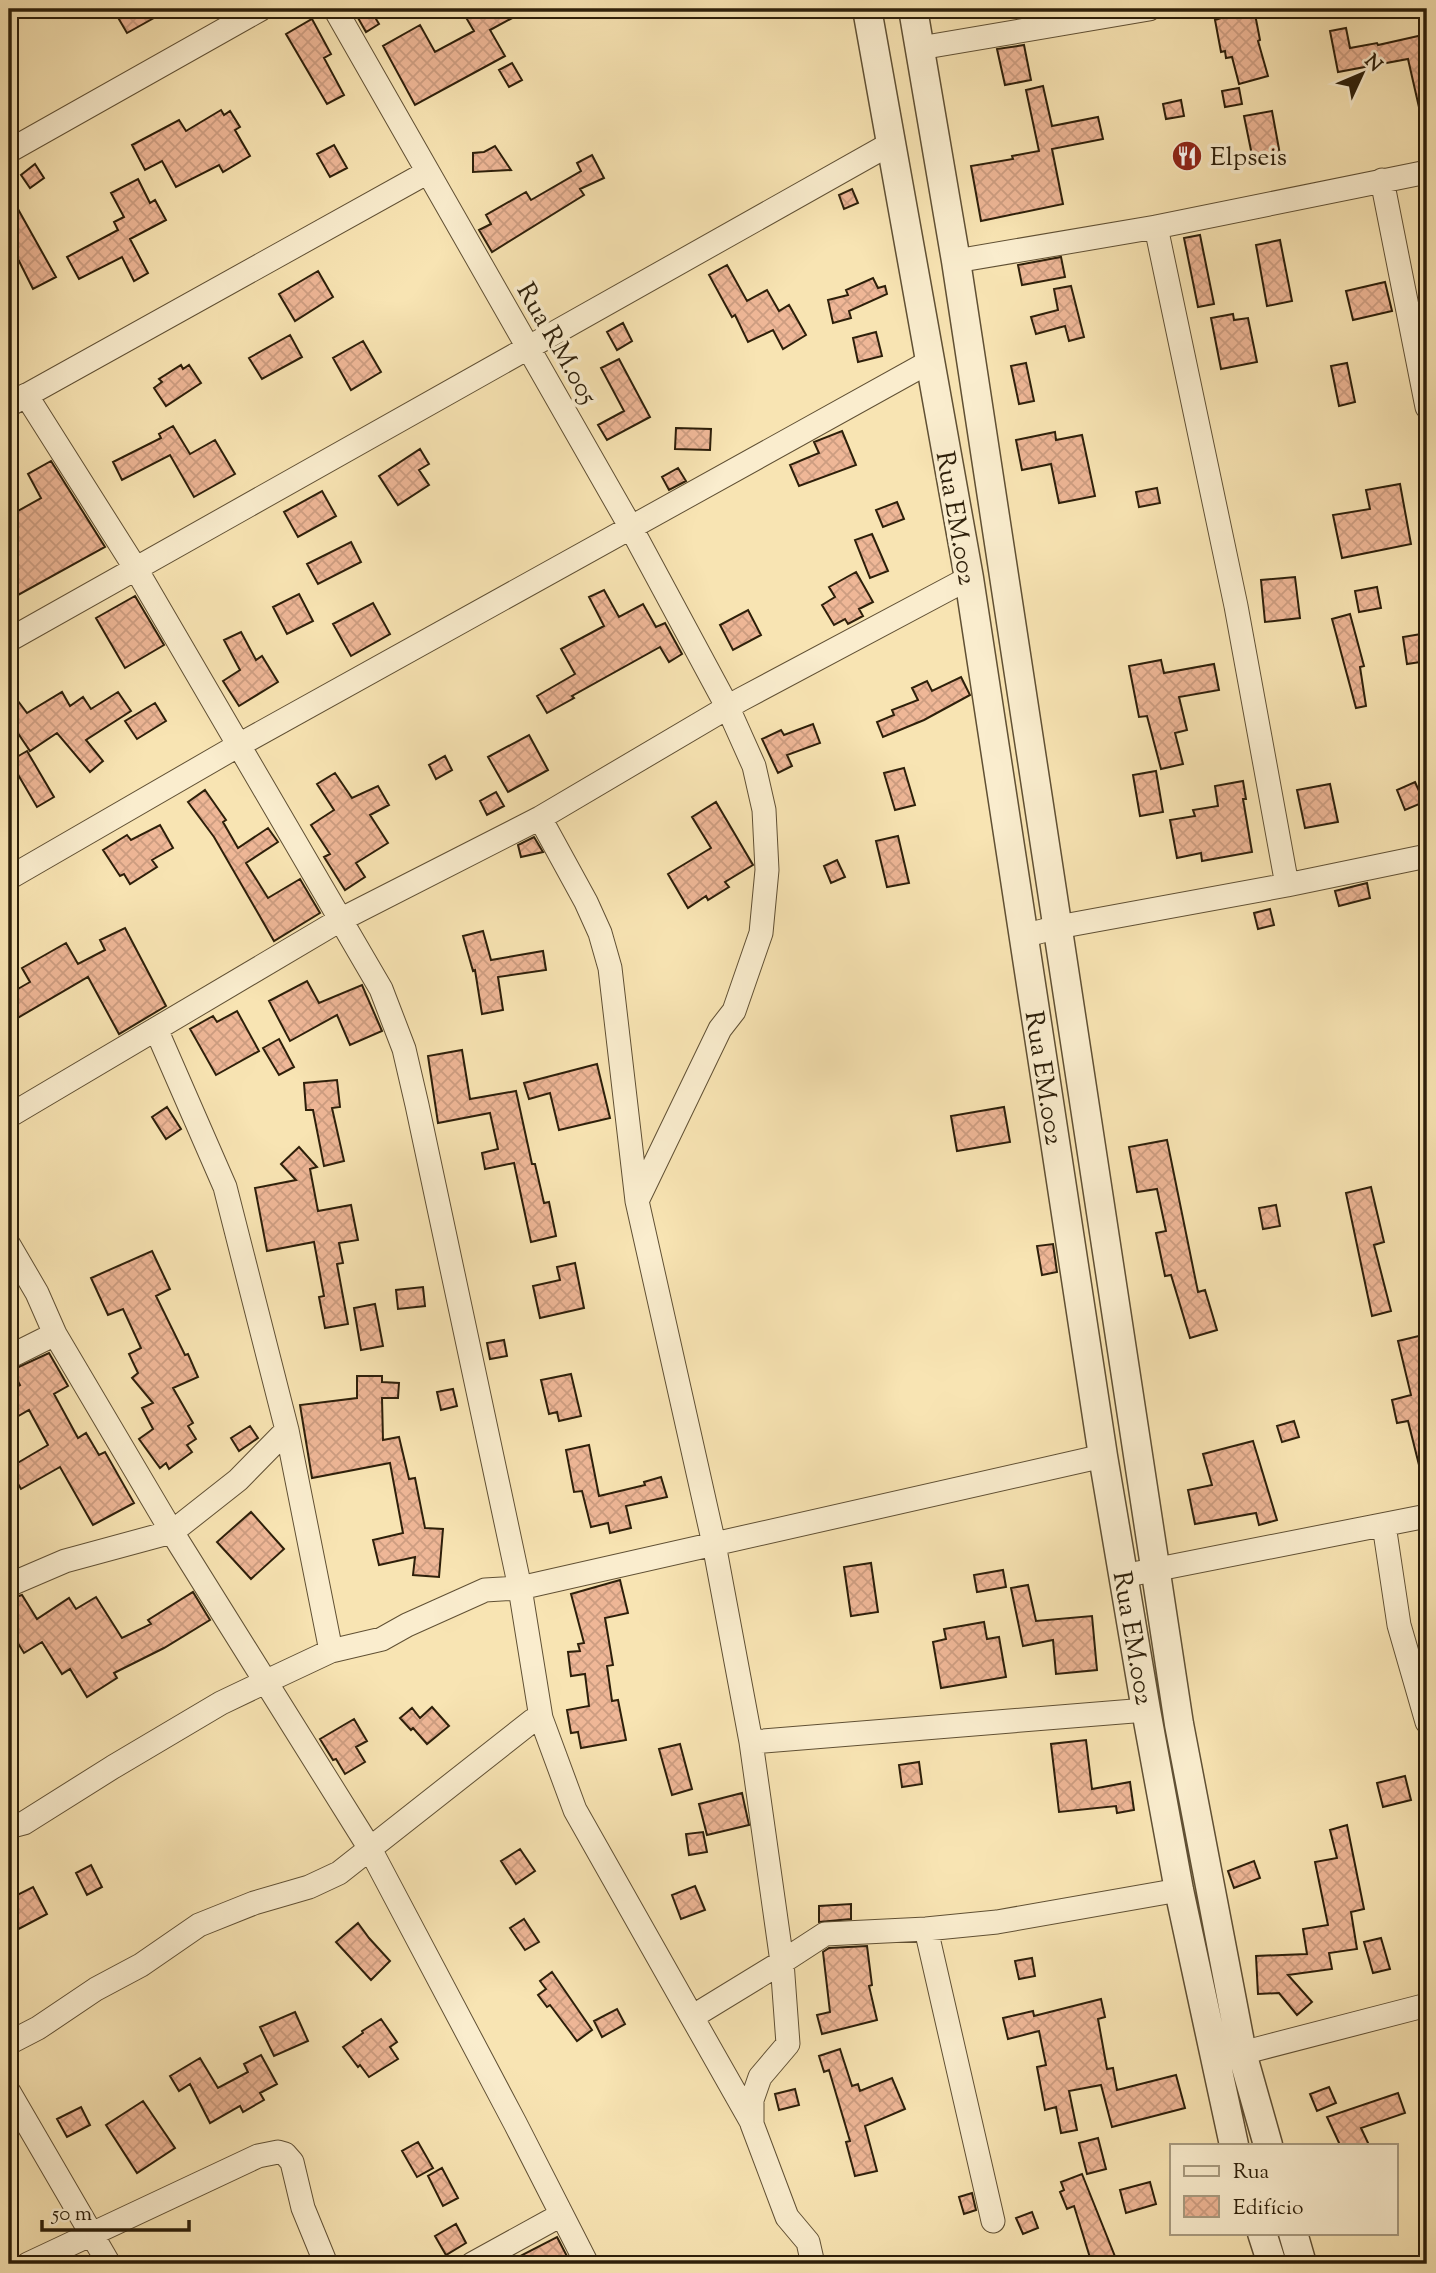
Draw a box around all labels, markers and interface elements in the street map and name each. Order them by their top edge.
north arrow [1328,38,1398,108]
text: N [1357,49,1387,79]
restaurant icon: Elpseis [1170,139,1204,173]
place label: Elpseis [1210,140,1287,177]
street label: Rua RM.005 [506,276,606,412]
street label: Rua EM.002 [925,449,985,588]
street label: Rua EM.002 [1014,1009,1071,1148]
street label: Rua EM.002 [1102,1569,1162,1708]
legend [1170,2144,1398,2234]
text: Rua [1233,2158,1270,2188]
scale bar [42,2189,189,2233]
text: Edifício [1233,2194,1303,2224]
text: 50 m [51,2200,92,2230]

